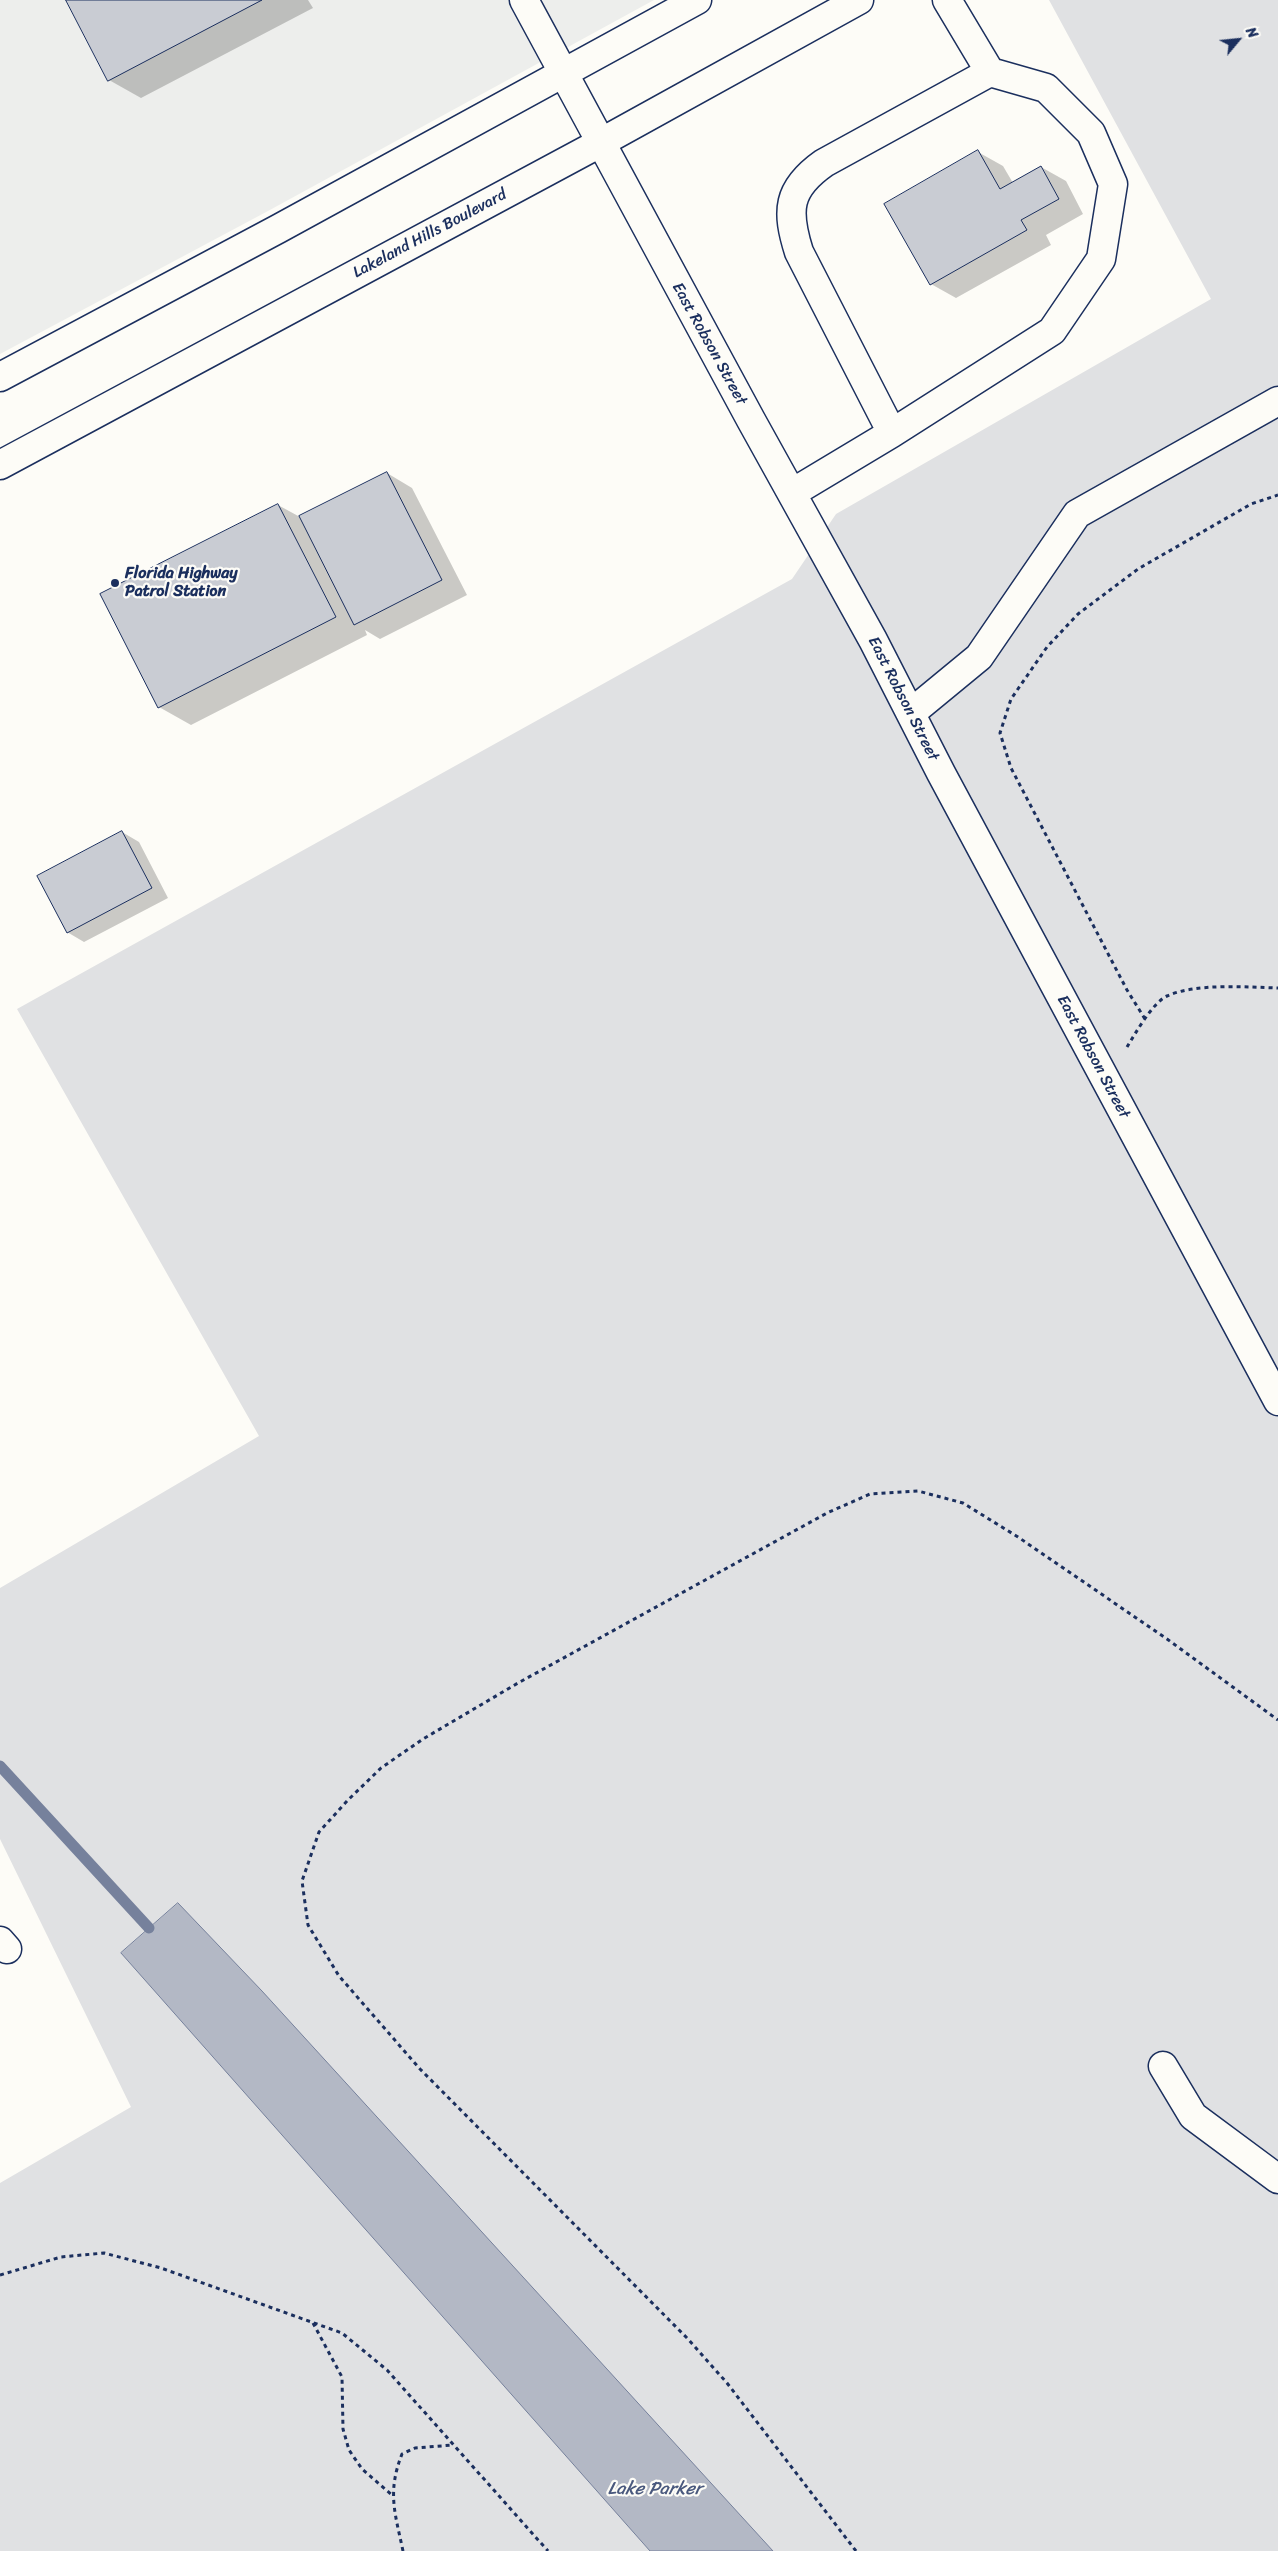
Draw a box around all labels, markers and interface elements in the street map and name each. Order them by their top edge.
north arrow [1213,15,1263,65]
text: N [1238,23,1265,43]
street label: Lakeland Hills Boulevard [350,185,510,283]
street label: East Robson Street [667,279,751,409]
place label: Florida Highway Patrol Station [125,564,238,602]
marker: Florida Highway Patrol Station [109,577,121,589]
street label: East Robson Street [863,634,943,764]
street label: East Robson Street [1052,992,1134,1122]
water label: Lake Parker [608,2478,702,2500]

